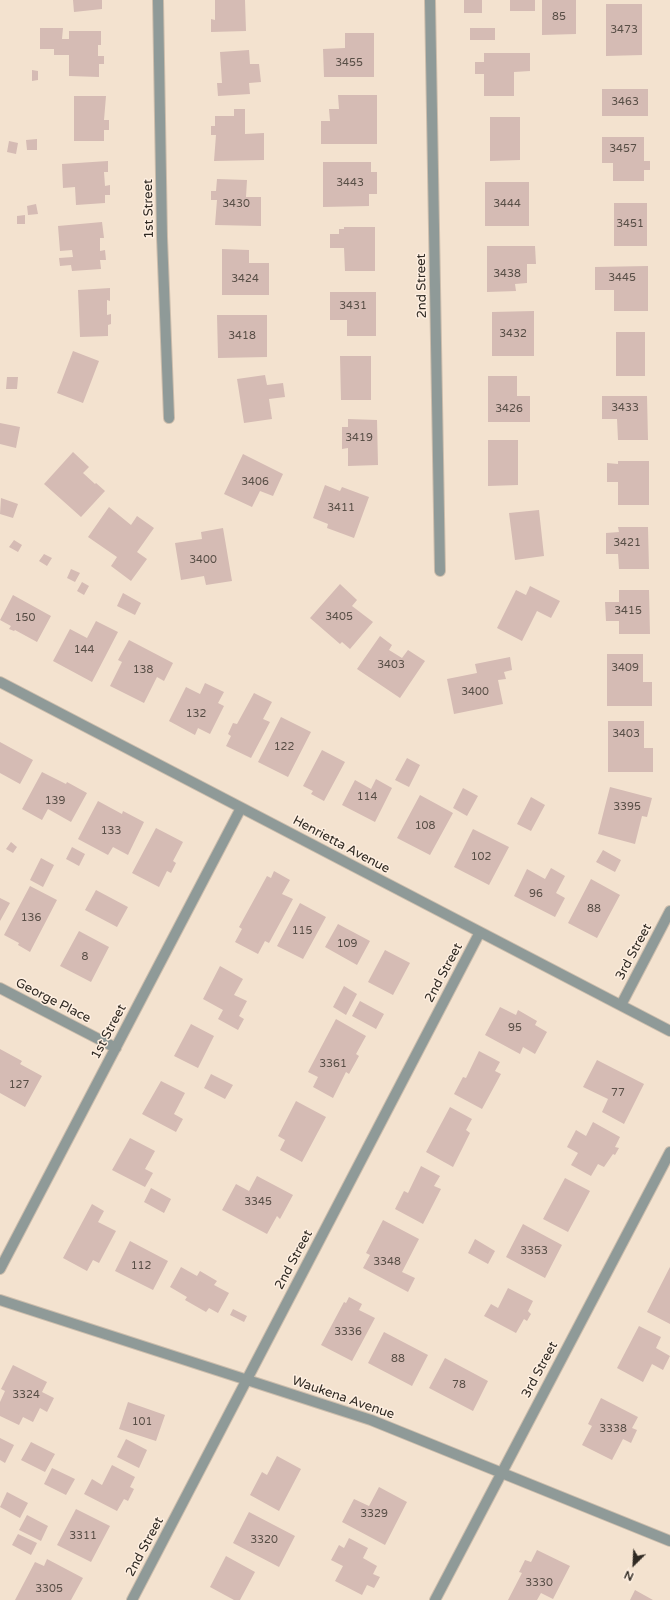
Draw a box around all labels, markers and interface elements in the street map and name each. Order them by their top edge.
house number: 85 [552,10,566,24]
house number: 3473 [610,23,638,37]
house number: 3455 [335,56,363,70]
house number: 3463 [611,95,639,109]
house number: 3457 [609,142,637,156]
house number: 3443 [336,176,364,190]
street label: 1st Street [141,179,157,239]
house number: 3430 [222,197,250,211]
house number: 3444 [493,197,521,211]
house number: 3451 [616,217,644,231]
street label: 2nd Street [414,253,430,319]
house number: 3438 [493,267,521,281]
house number: 3445 [608,271,636,285]
house number: 3424 [231,272,259,286]
house number: 3431 [339,299,367,313]
house number: 3432 [499,327,527,341]
house number: 3418 [228,329,256,343]
house number: 3433 [611,401,639,415]
house number: 3426 [495,402,523,416]
house number: 3419 [345,431,373,445]
house number: 3406 [241,475,269,489]
house number: 3411 [327,501,355,515]
house number: 3421 [613,536,641,550]
house number: 3400 [189,553,217,567]
house number: 3415 [614,604,642,618]
house number: 3405 [325,610,353,624]
house number: 150 [15,611,35,625]
house number: 144 [74,643,94,657]
house number: 3403 [377,658,405,672]
house number: 3409 [611,661,639,675]
house number: 138 [133,663,153,677]
house number: 3400 [461,685,489,699]
house number: 132 [186,707,206,721]
house number: 3403 [612,727,640,741]
house number: 122 [274,740,294,754]
house number: 114 [357,790,377,804]
house number: 139 [45,794,65,808]
house number: 3395 [613,800,641,814]
street label: Henrietta Avenue [290,813,392,877]
house number: 108 [415,819,435,833]
house number: 133 [101,824,121,838]
house number: 102 [471,850,491,864]
house number: 96 [529,887,543,901]
house number: 88 [587,902,601,916]
house number: 136 [21,911,41,925]
street label: 3rd Street [613,921,655,983]
house number: 115 [292,924,312,938]
house number: 109 [337,937,357,951]
street label: 2nd Street [422,941,466,1005]
house number: 8 [82,950,88,964]
street label: George Place [13,975,93,1027]
street label: 1st Street [88,1002,130,1062]
house number: 95 [508,1021,522,1035]
house number: 3361 [319,1057,347,1071]
house number: 127 [9,1078,29,1092]
house number: 77 [611,1086,625,1100]
house number: 3345 [244,1195,272,1209]
street label: 2nd Street [272,1228,316,1292]
house number: 3353 [520,1244,548,1258]
house number: 3348 [373,1255,401,1269]
house number: 112 [131,1259,151,1273]
house number: 3336 [334,1325,362,1339]
street label: 3rd Street [519,1339,561,1401]
house number: 88 [391,1352,405,1366]
street label: Waukena Avenue [290,1373,396,1423]
house number: 78 [452,1378,466,1392]
house number: 3324 [12,1388,40,1402]
house number: 101 [132,1415,152,1429]
house number: 3338 [599,1422,627,1436]
house number: 3329 [360,1507,388,1521]
street label: 2nd Street [123,1515,167,1579]
house number: 3311 [69,1529,97,1543]
house number: 3320 [250,1533,278,1547]
north arrow [614,1544,654,1584]
text: N [622,1568,636,1583]
house number: 3330 [525,1576,553,1590]
house number: 3305 [35,1582,63,1596]

